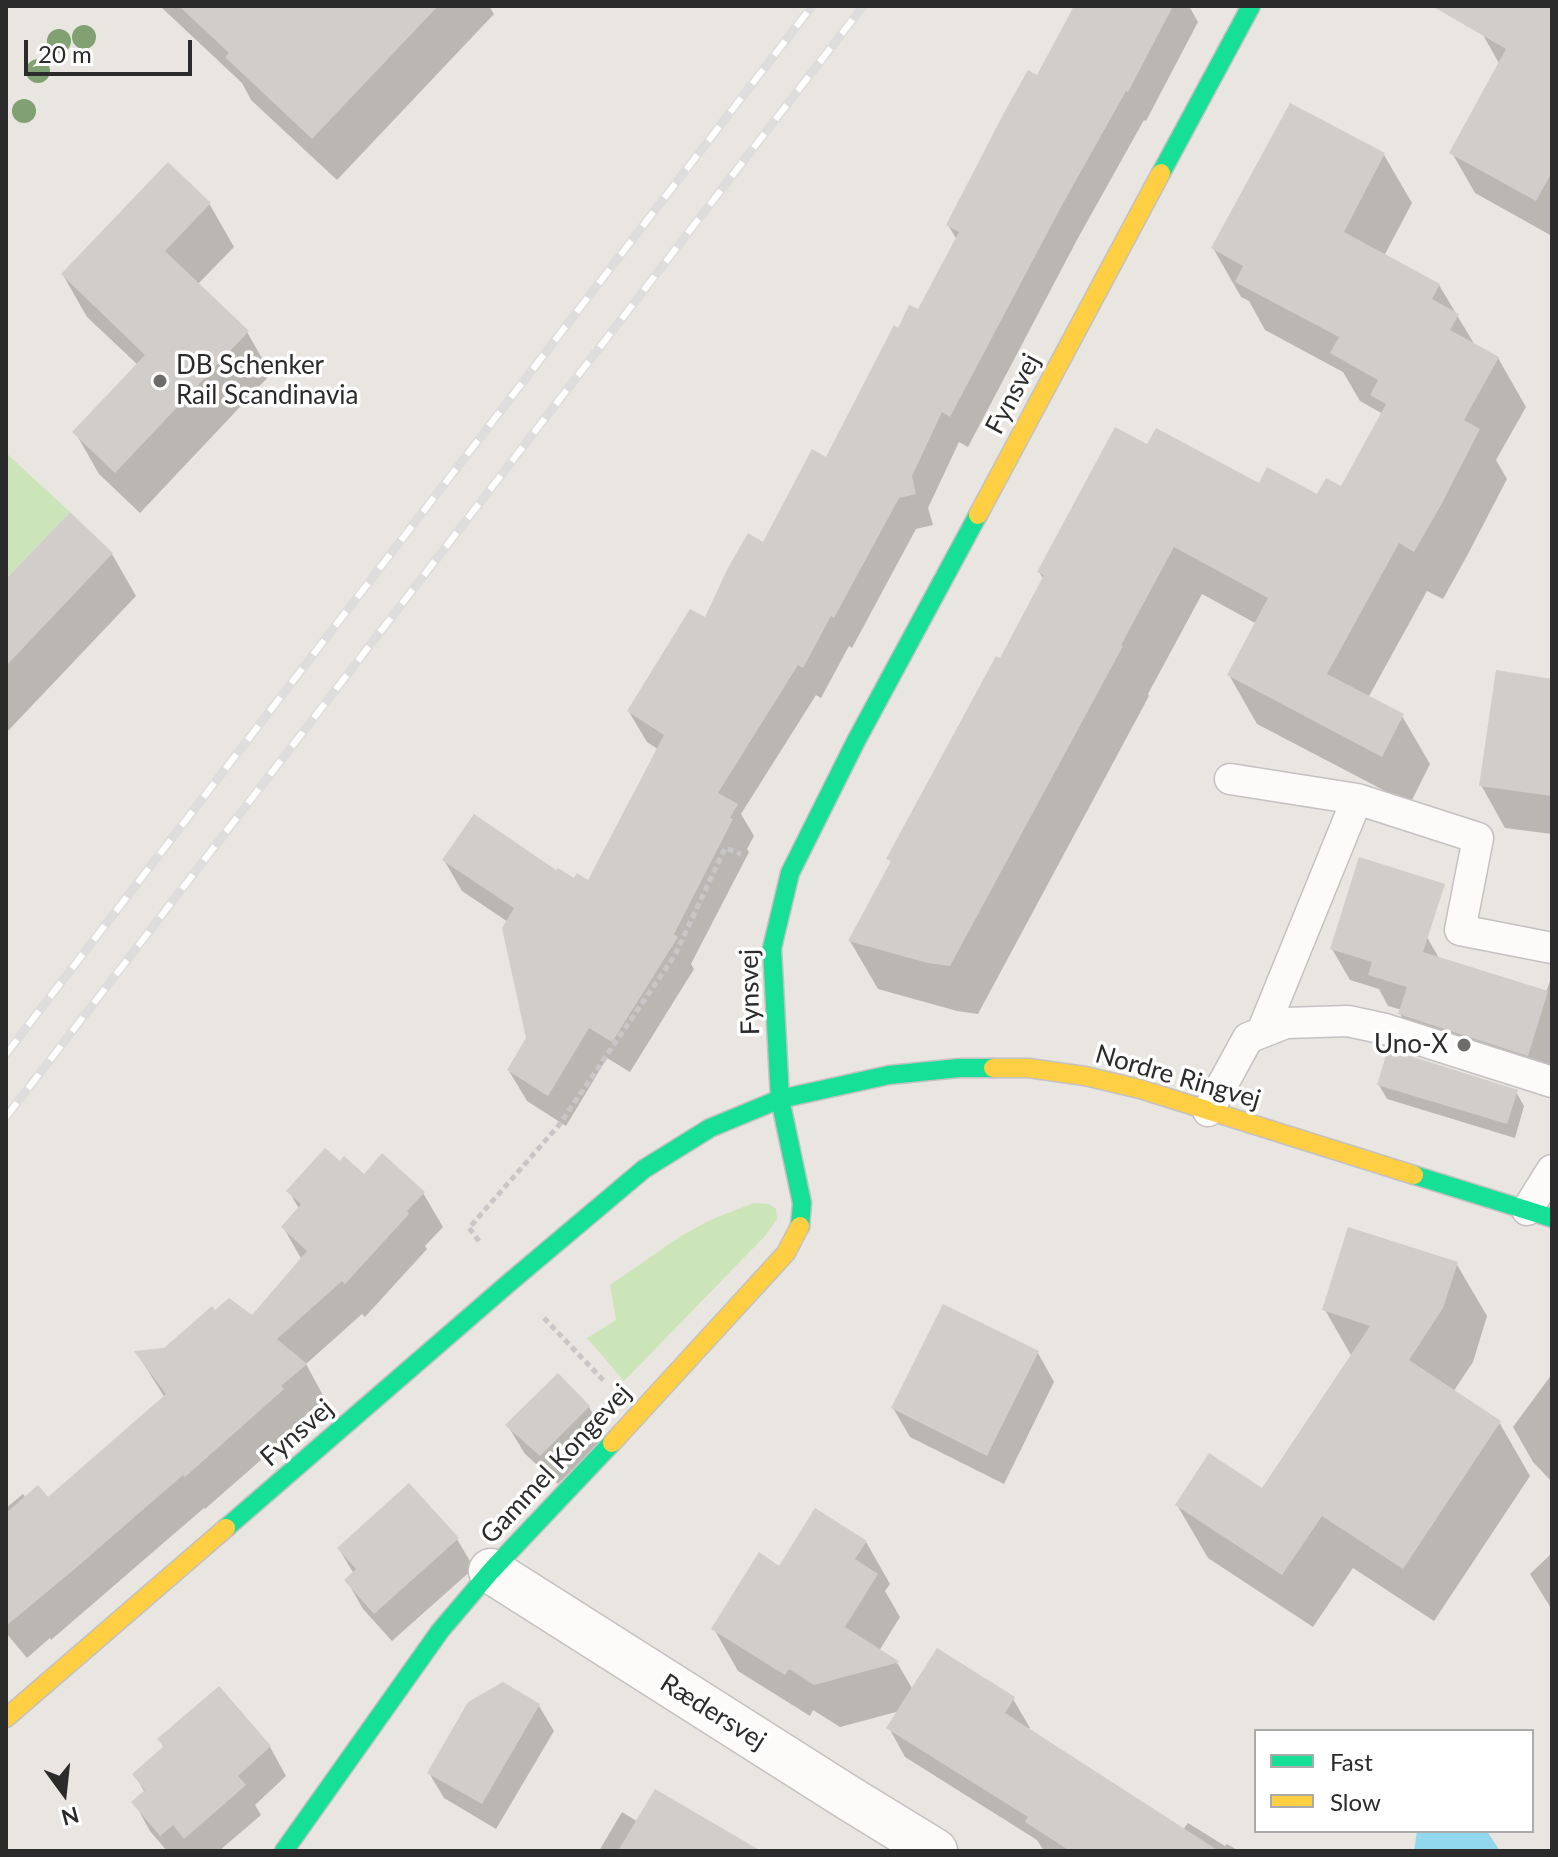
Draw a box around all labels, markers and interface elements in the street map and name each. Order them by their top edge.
scale bar [28,24,196,74]
text: 20 m [38,39,92,68]
street label: Fynsvej [979,349,1047,439]
place label: DB Schenker Rail Scandinavia [176,350,358,412]
marker: DB Schenker Rail Scandinavia [151,372,169,390]
street label: Fynsvej [734,949,766,1035]
place label: Uno-X [1374,1029,1448,1061]
marker: Uno-X [1455,1036,1473,1054]
street label: Nordre Ringvej [1092,1039,1264,1115]
street label: Gammel Kongevej [474,1378,638,1550]
street label: Fynsvej [254,1393,340,1473]
street label: Rædersvej [654,1667,772,1757]
legend [1254,1729,1534,1833]
text: Fast [1330,1747,1373,1776]
north arrow [24,1753,104,1833]
text: Slow [1330,1787,1381,1816]
text: N [59,1801,82,1832]

